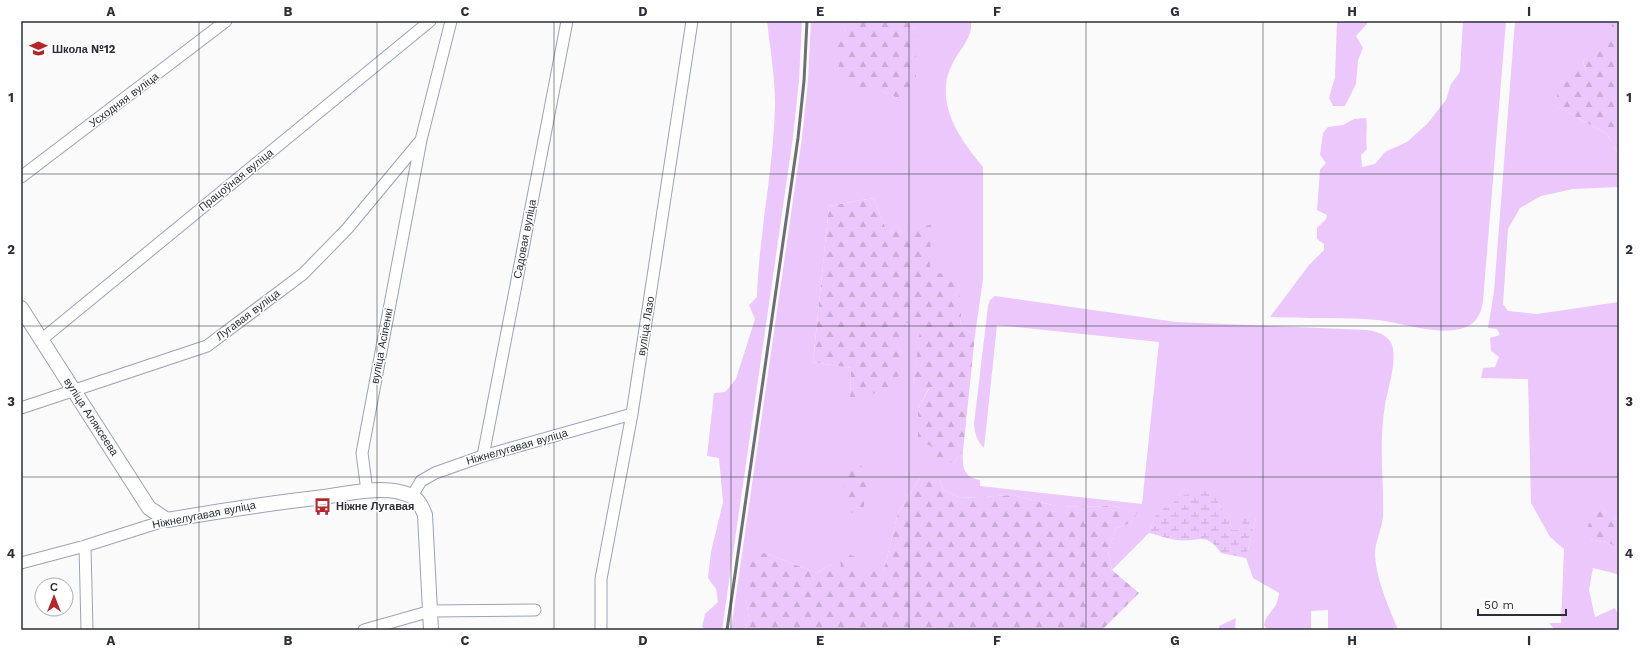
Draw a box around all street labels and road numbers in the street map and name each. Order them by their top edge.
street label: Усходняя вуліца [87,69,162,130]
street label: Працоўная вуліца [196,145,277,214]
street label: Садовая вуліца [511,197,539,280]
street label: Лугавая вуліца [214,286,283,343]
street label: вуліца Лазо [635,295,657,357]
street label: вуліца Асіпенкі [368,307,396,385]
street label: вуліца Аляксеева [61,376,121,459]
street label: Ніжнелугавая вуліца [465,426,570,468]
street label: Ніжнелугавая вуліца [151,498,258,531]

